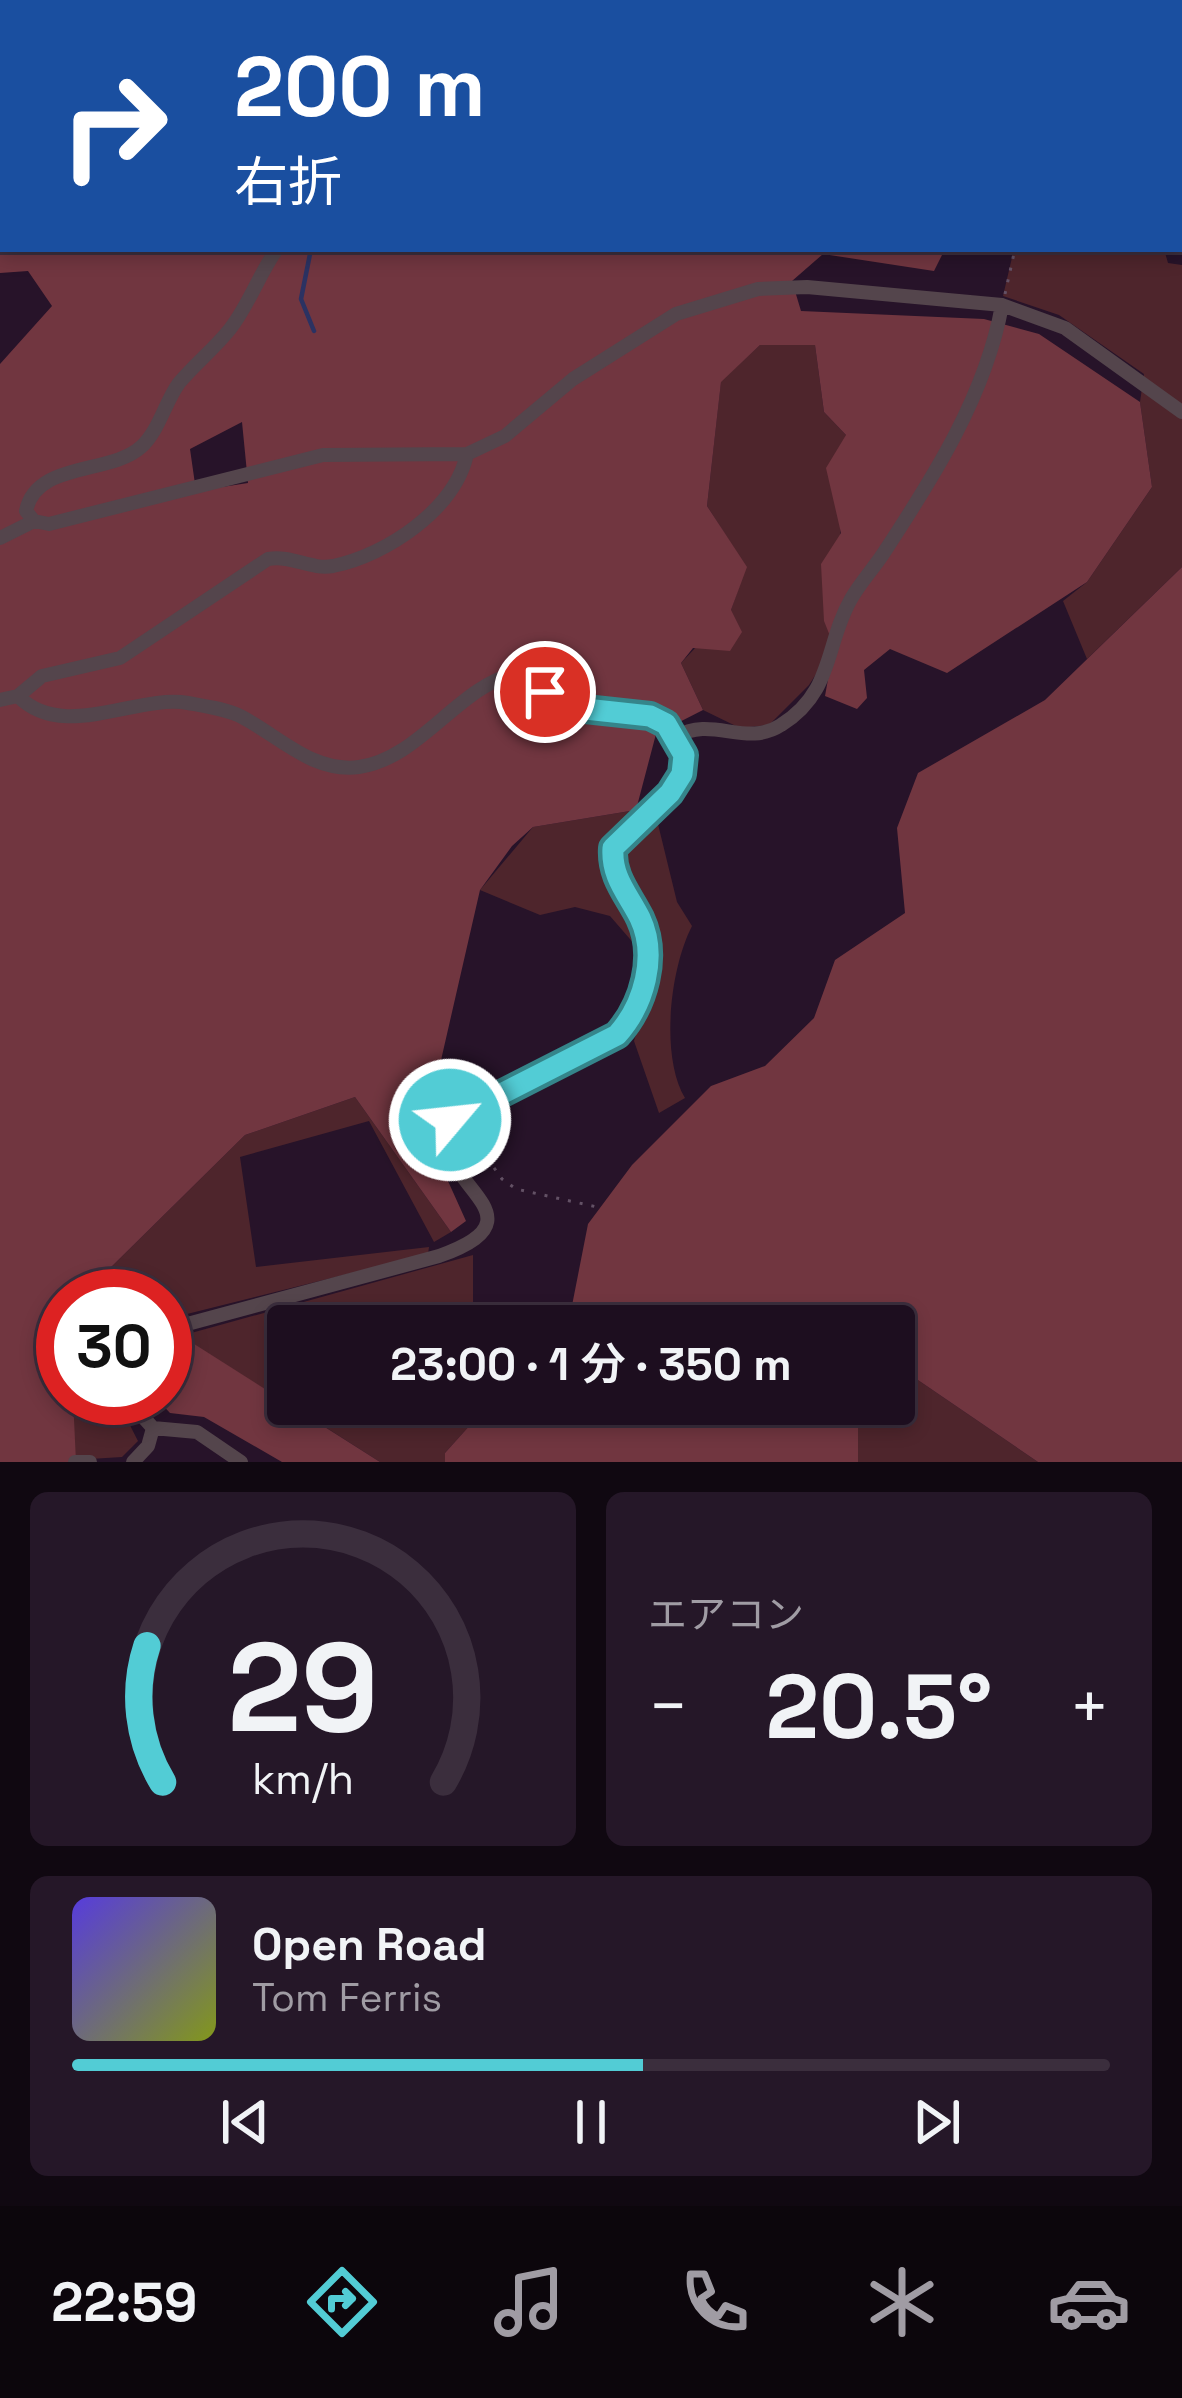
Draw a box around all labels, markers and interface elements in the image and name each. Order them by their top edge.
text: 200 m [234,33,486,141]
icon: right [36,48,192,204]
text: 右折 [234,148,342,217]
pin [494,641,596,743]
icon: arrive [512,659,578,725]
position arrow [387,1057,513,1183]
speed limit sign: 30 [36,1269,192,1425]
text: 23:00 · 1 分 · 350 m [390,1336,792,1393]
text: エアコン [648,1590,804,1639]
text: 29 [228,1608,378,1767]
text: 20.5° [766,1649,992,1764]
text: − [648,1664,689,1748]
text: + [1069,1664,1110,1748]
text: km/h [252,1752,354,1807]
text: Open Road [252,1916,487,1973]
text: Tom Ferris [252,1973,442,2022]
icon: previous [212,2089,278,2155]
icon: pause [558,2089,624,2155]
icon: next [904,2089,970,2155]
icon: directions [300,2260,384,2344]
icon: music [487,2260,571,2344]
icon: phone [673,2260,757,2344]
icon: climate [860,2260,944,2344]
icon: car [1047,2260,1131,2344]
text: 22:59 [51,2268,197,2337]

